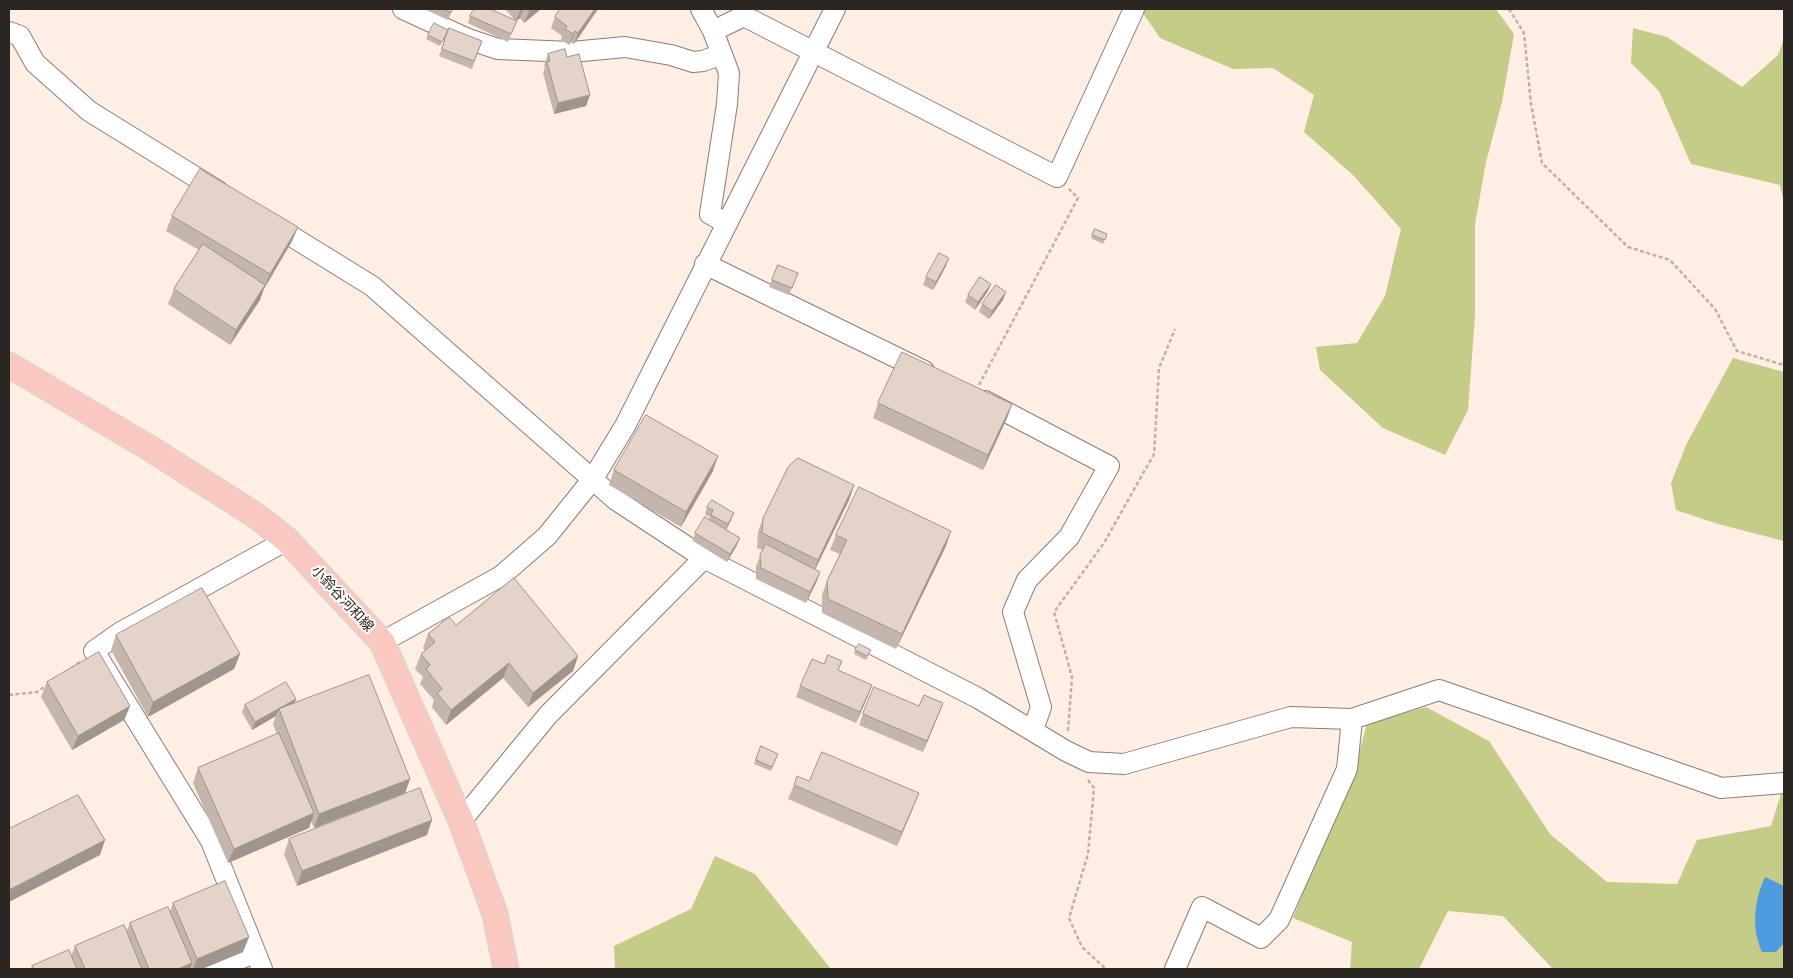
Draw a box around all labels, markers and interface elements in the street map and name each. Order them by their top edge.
street label: 小鈴谷河和線 [307,563,377,635]

